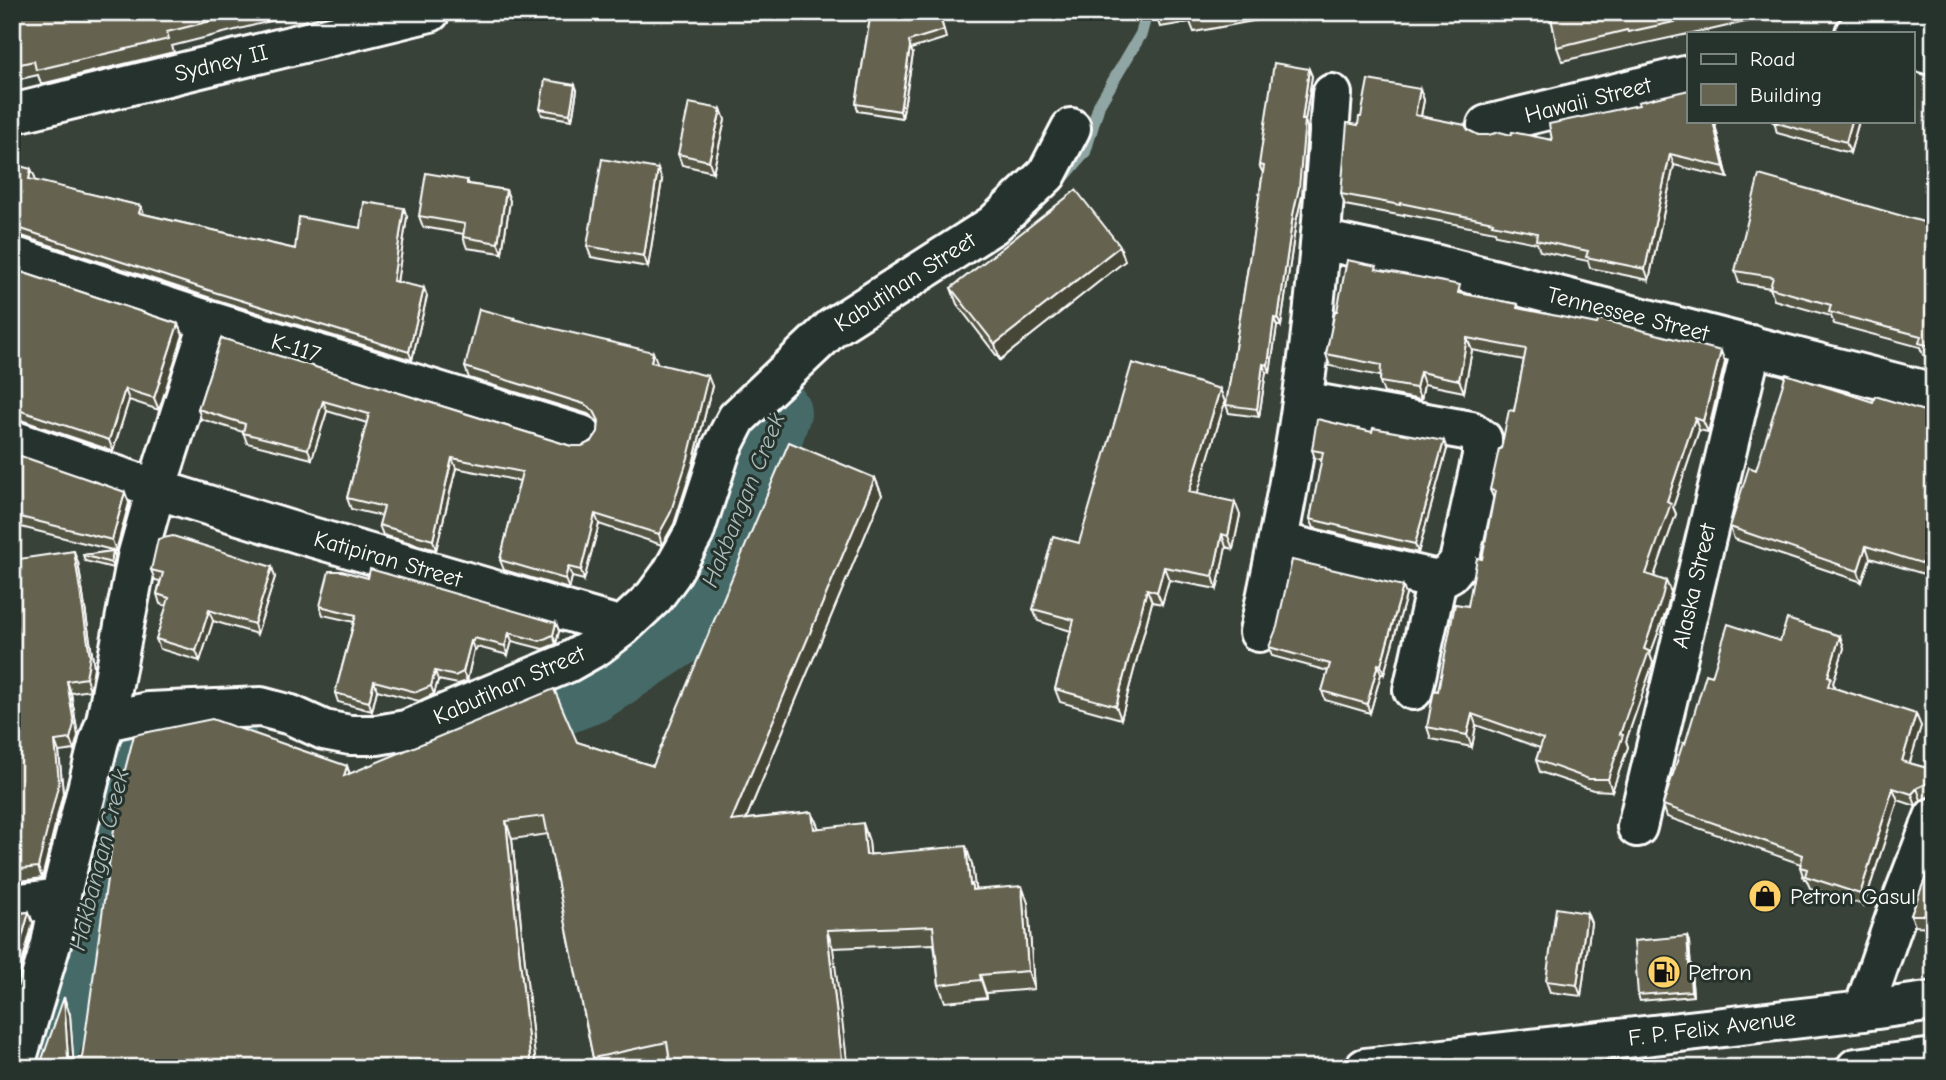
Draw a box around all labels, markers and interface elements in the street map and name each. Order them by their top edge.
legend [1687,32,1914,122]
street label: Sydney II [172,38,270,88]
text: Road [1750,47,1795,71]
street label: Hawaii Street [1522,71,1655,129]
text: Building [1750,83,1822,107]
street label: Kabutihan Street [829,226,982,338]
street label: Tennessee Street [1544,281,1713,348]
street label: K-117 [268,328,324,368]
water label: Hakbangan Creek [695,408,791,591]
street label: Alaska Street [1666,519,1722,651]
street label: Katipiran Street [311,525,466,593]
street label: Kabutihan Street [429,639,590,730]
water label: Hakbangan Creek [63,766,135,953]
shop icon: Petron Gasul [1746,877,1784,915]
place label: Petron Gasul [1790,883,1916,910]
fuel station icon: Petron [1645,953,1683,991]
place label: Petron [1688,959,1752,986]
street label: F. P. Felix Avenue [1627,1004,1797,1052]

